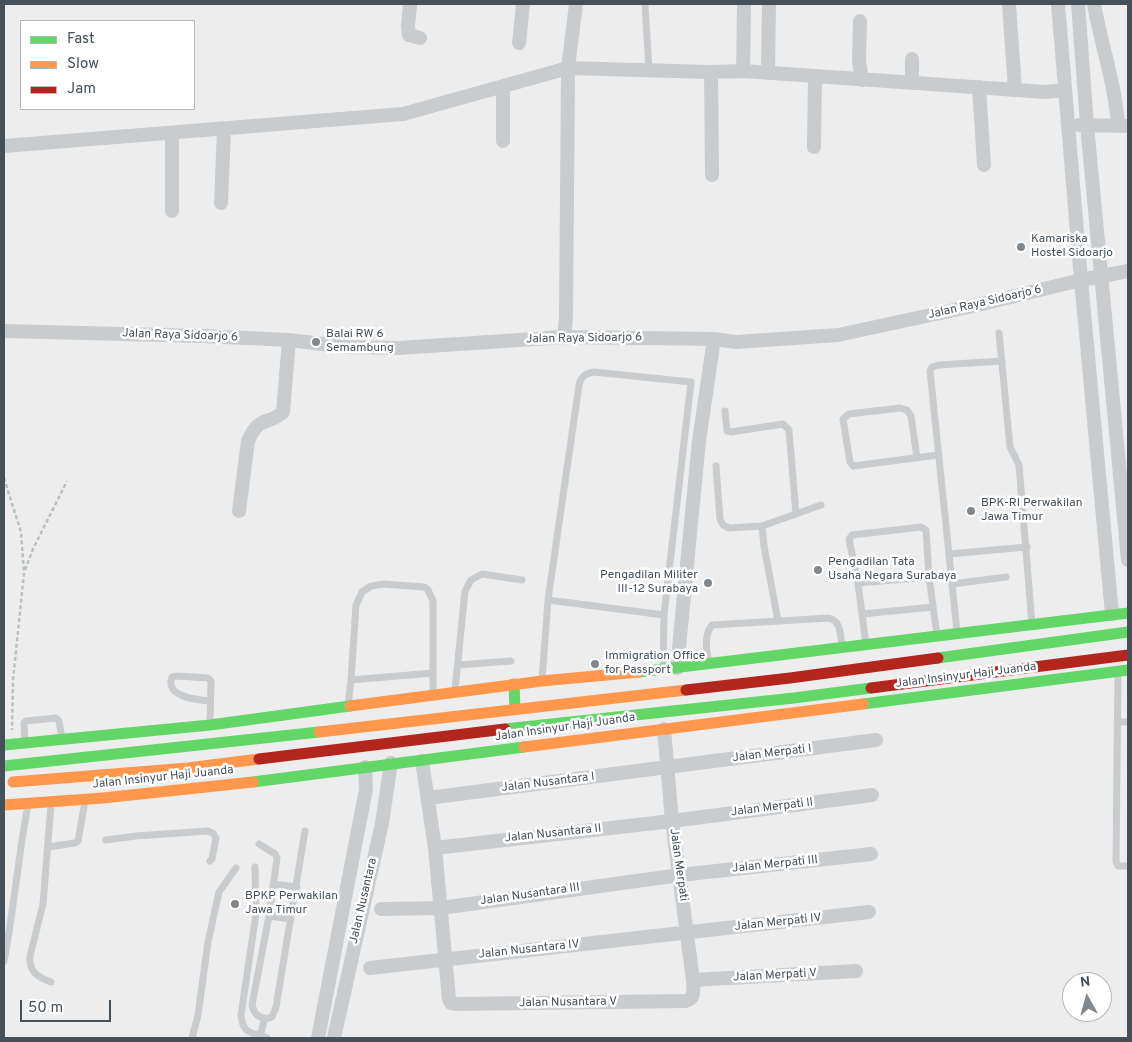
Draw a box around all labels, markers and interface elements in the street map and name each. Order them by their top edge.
legend [20,20,195,110]
text: Fast [67,30,95,49]
text: Slow [67,55,99,74]
text: Jam [67,80,96,99]
place label: Kamariska Hostel Sidoarjo [1031,233,1113,261]
marker: Kamariska Hostel Sidoarjo [1015,241,1027,253]
street label: Jalan Raya Sidoarjo 6 [927,283,1043,323]
street label: Jalan Raya Sidoarjo 6 [122,327,238,345]
place label: Balai RW 6 Semambung [326,328,394,356]
street label: Jalan Raya Sidoarjo 6 [526,331,642,347]
marker: Balai RW 6 Semambung [310,336,322,348]
place label: BPK-RI Perwakilan Jawa Timur [981,497,1082,525]
marker: BPK-RI Perwakilan Jawa Timur [965,505,977,517]
place label: Pengadilan Tata Usaha Negara Surabaya [828,556,956,584]
marker: Pengadilan Tata Usaha Negara Surabaya [812,564,824,576]
place label: Pengadilan Militer III-12 Surabaya [600,569,698,597]
marker: Pengadilan Militer III-12 Surabaya [702,577,714,589]
place label: Immigration Office for Passport [605,650,705,678]
marker: Immigration Office for Passport [589,658,601,670]
street label: Jalan Insinyur Haji Juanda [895,660,1037,692]
street label: Jalan Insinyur Haji Juanda [494,711,636,745]
street label: Jalan Merpati I [732,742,812,766]
street label: Jalan Insinyur Haji Juanda [92,763,234,793]
street label: Jalan Nusantara I [501,770,595,796]
street label: Jalan Merpati II [730,796,814,820]
street label: Jalan Nusantara II [504,822,602,846]
street label: Jalan Merpati [666,828,690,902]
street label: Jalan Merpati III [731,853,819,877]
street label: Jalan Nusantara [347,857,381,945]
street label: Jalan Nusantara III [479,881,581,909]
place label: BPKP Perwakilan Jawa Timur [245,890,338,918]
marker: BPKP Perwakilan Jawa Timur [229,898,241,910]
street label: Jalan Merpati IV [734,911,822,935]
street label: Jalan Nusantara IV [478,938,580,962]
street label: Jalan Merpati V [733,967,817,985]
north arrow [1062,972,1112,1022]
text: N [1079,974,1091,992]
scale bar [22,990,114,1022]
street label: Jalan Nusantara V [519,995,617,1011]
text: 50 m [28,999,63,1018]

